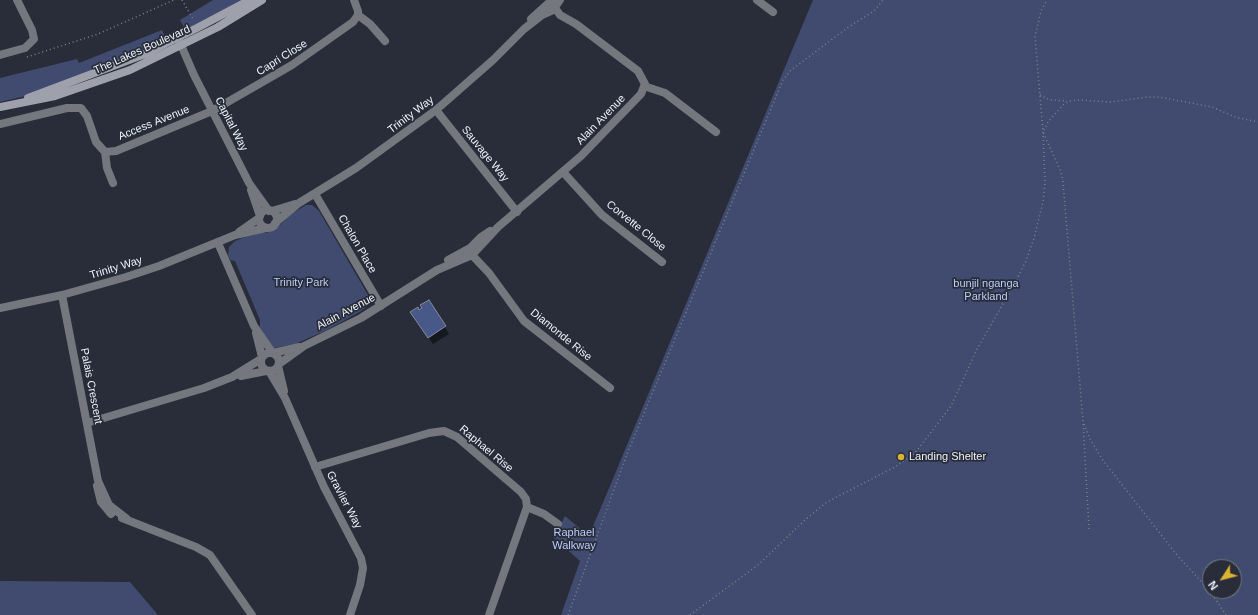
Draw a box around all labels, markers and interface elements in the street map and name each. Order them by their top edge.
street label: The Lakes Boulevard [92,23,192,77]
street label: Capri Close [254,37,310,79]
street label: Alain Avenue [574,92,628,148]
street label: Trinity Way [385,93,437,137]
street label: Capital Way [212,95,250,153]
street label: Access Avenue [116,103,192,143]
street label: Sauvage Way [458,123,512,185]
street label: Corvette Close [604,198,668,254]
street label: Chalon Place [335,212,379,276]
street label: Trinity Way [88,254,144,282]
park label: Trinity Park [273,276,329,290]
park label: bunjil nganga Parkland [953,277,1019,303]
street label: Alain Avenue [314,291,378,333]
street label: Diamonde Rise [528,306,594,364]
street label: Palais Crescent [77,347,105,425]
street label: Raphael Rise [456,423,516,475]
place label: Landing Shelter [909,450,986,464]
marker: Landing Shelter [896,452,906,462]
street label: Gravlier Way [323,469,365,531]
park label: Raphael Walkway [552,526,596,552]
north arrow [1202,559,1242,599]
text: N [1206,579,1220,592]

